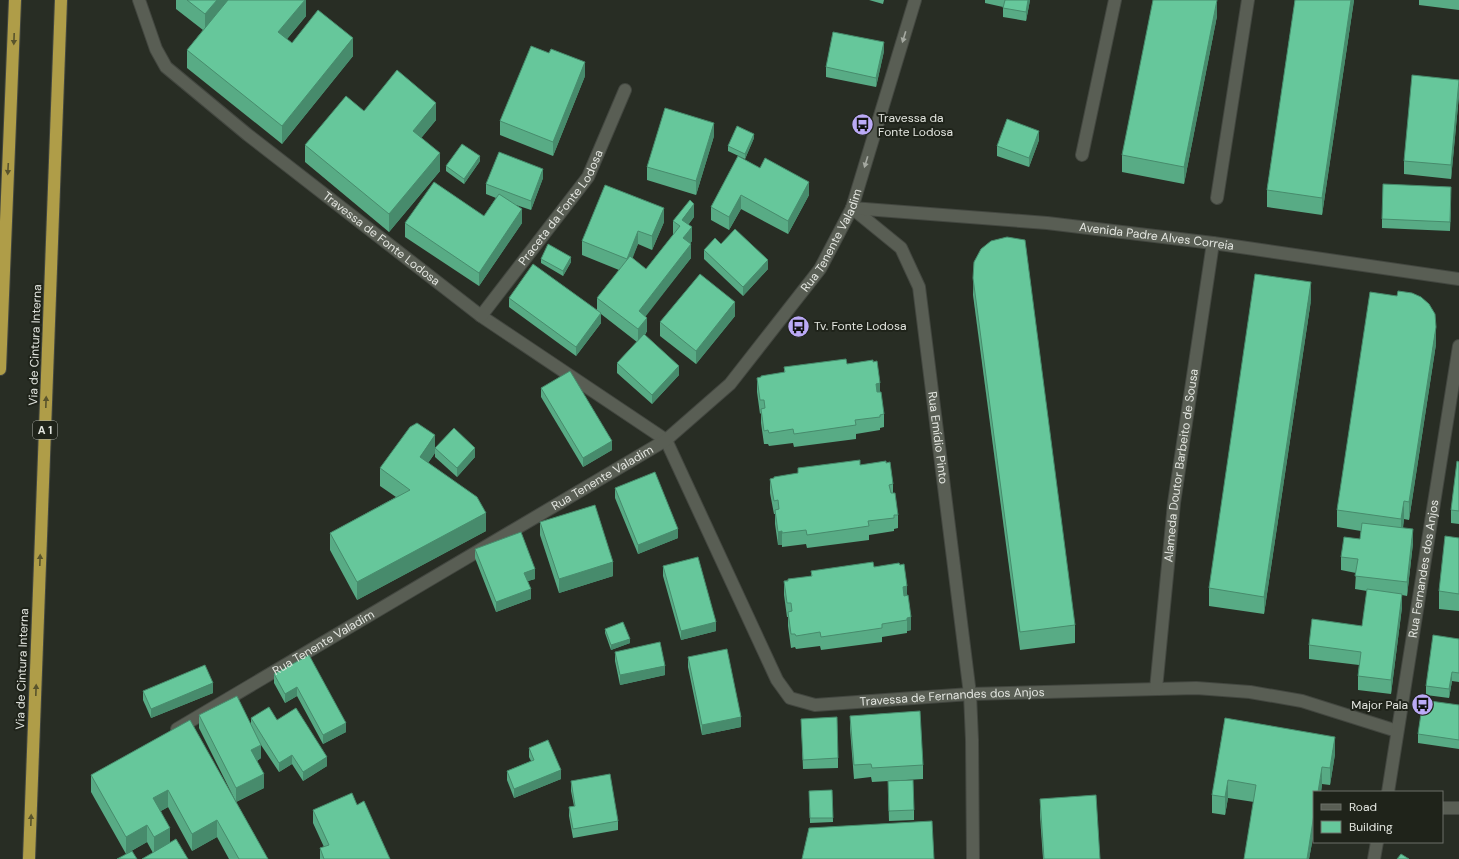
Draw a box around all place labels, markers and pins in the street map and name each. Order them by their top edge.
place label: Travessa da Fonte Lodosa [878,110,953,140]
bus stop icon: Travessa da Fonte Lodosa [849,112,875,138]
bus stop icon: Tv. Fonte Lodosa [785,313,811,339]
place label: Tv. Fonte Lodosa [814,318,907,334]
bus stop icon: Major Pala [1410,692,1436,718]
place label: Major Pala [1351,697,1408,713]

